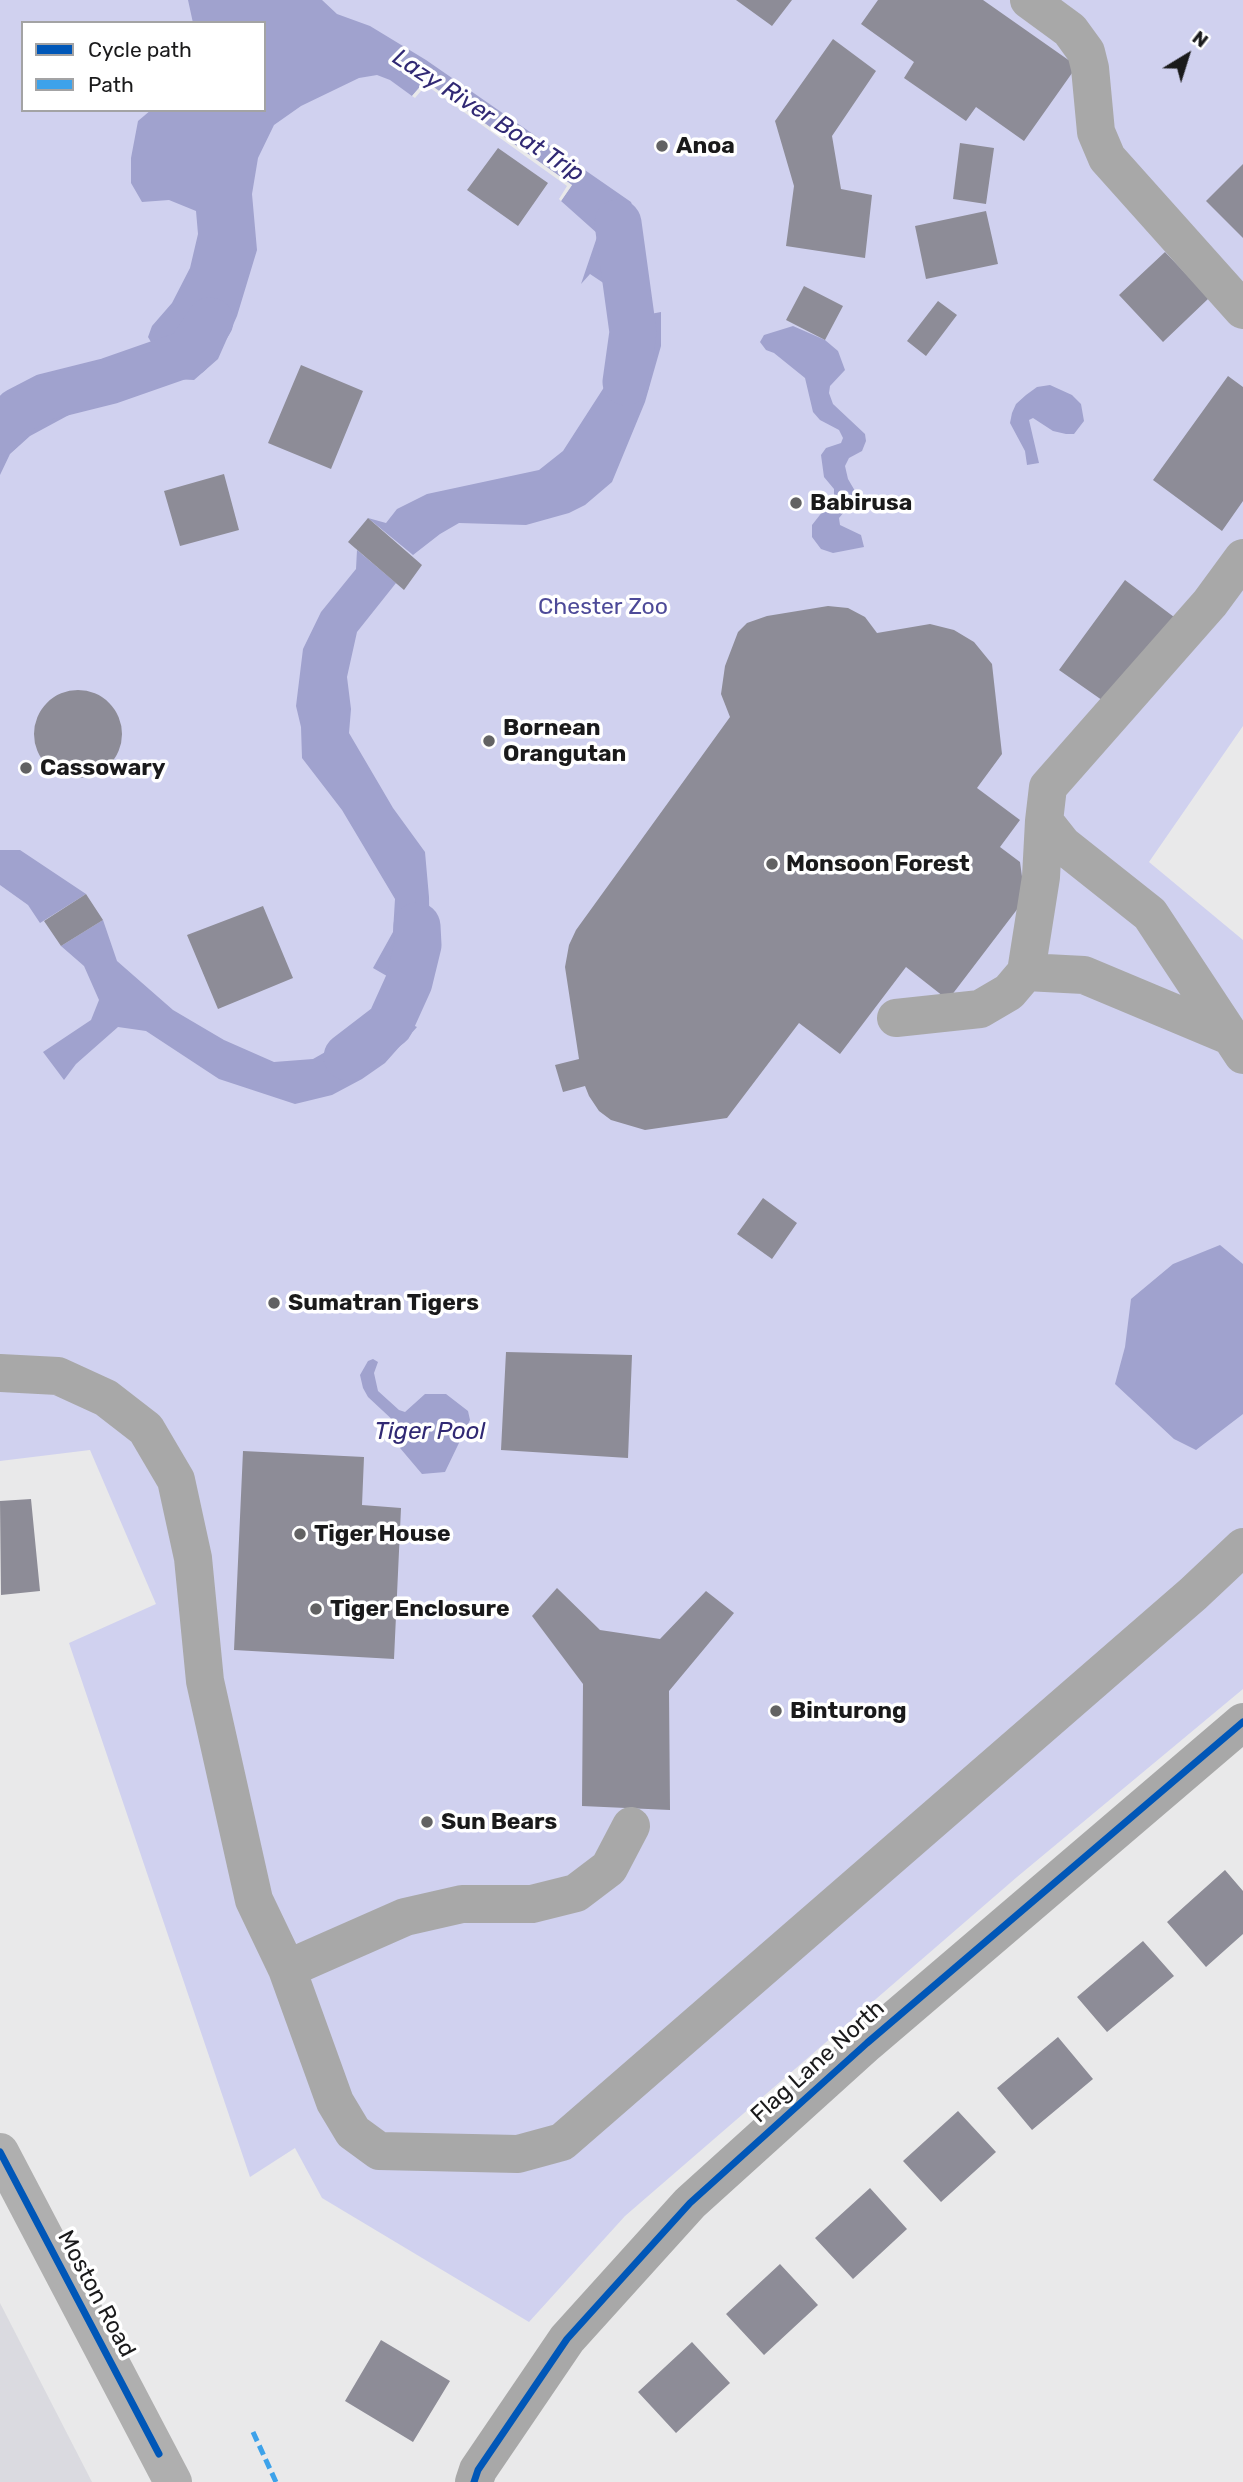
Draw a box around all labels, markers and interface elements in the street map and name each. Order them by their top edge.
legend [21,21,266,112]
north arrow [1152,21,1222,91]
text: N [1188,26,1213,52]
text: Cycle path [88,37,192,62]
water label: Lazy River Boat Trip [387,43,589,189]
text: Path [88,72,134,97]
place label: Anoa [676,132,735,160]
marker: Anoa [654,138,670,154]
place label: Babirusa [810,489,912,517]
marker: Babirusa [788,495,804,511]
park label: Chester Zoo [538,593,668,621]
place label: Bornean Orangutan [503,714,626,768]
marker: Bornean Orangutan [481,733,497,749]
place label: Cassowary [40,754,165,782]
marker: Cassowary [18,760,34,776]
place label: Monsoon Forest [786,850,970,878]
marker: Monsoon Forest [764,856,780,872]
place label: Sumatran Tigers [288,1289,479,1317]
marker: Sumatran Tigers [266,1295,282,1311]
water label: Tiger Pool [375,1418,485,1446]
place label: Tiger House [314,1520,451,1548]
marker: Tiger House [292,1526,308,1542]
place label: Tiger Enclosure [330,1595,510,1623]
marker: Tiger Enclosure [308,1601,324,1617]
place label: Binturong [790,1697,907,1725]
marker: Binturong [768,1703,784,1719]
place label: Sun Bears [441,1808,557,1836]
marker: Sun Bears [419,1814,435,1830]
street label: Flag Lane North [746,1995,890,2129]
street label: Moston Road [51,2226,141,2362]

